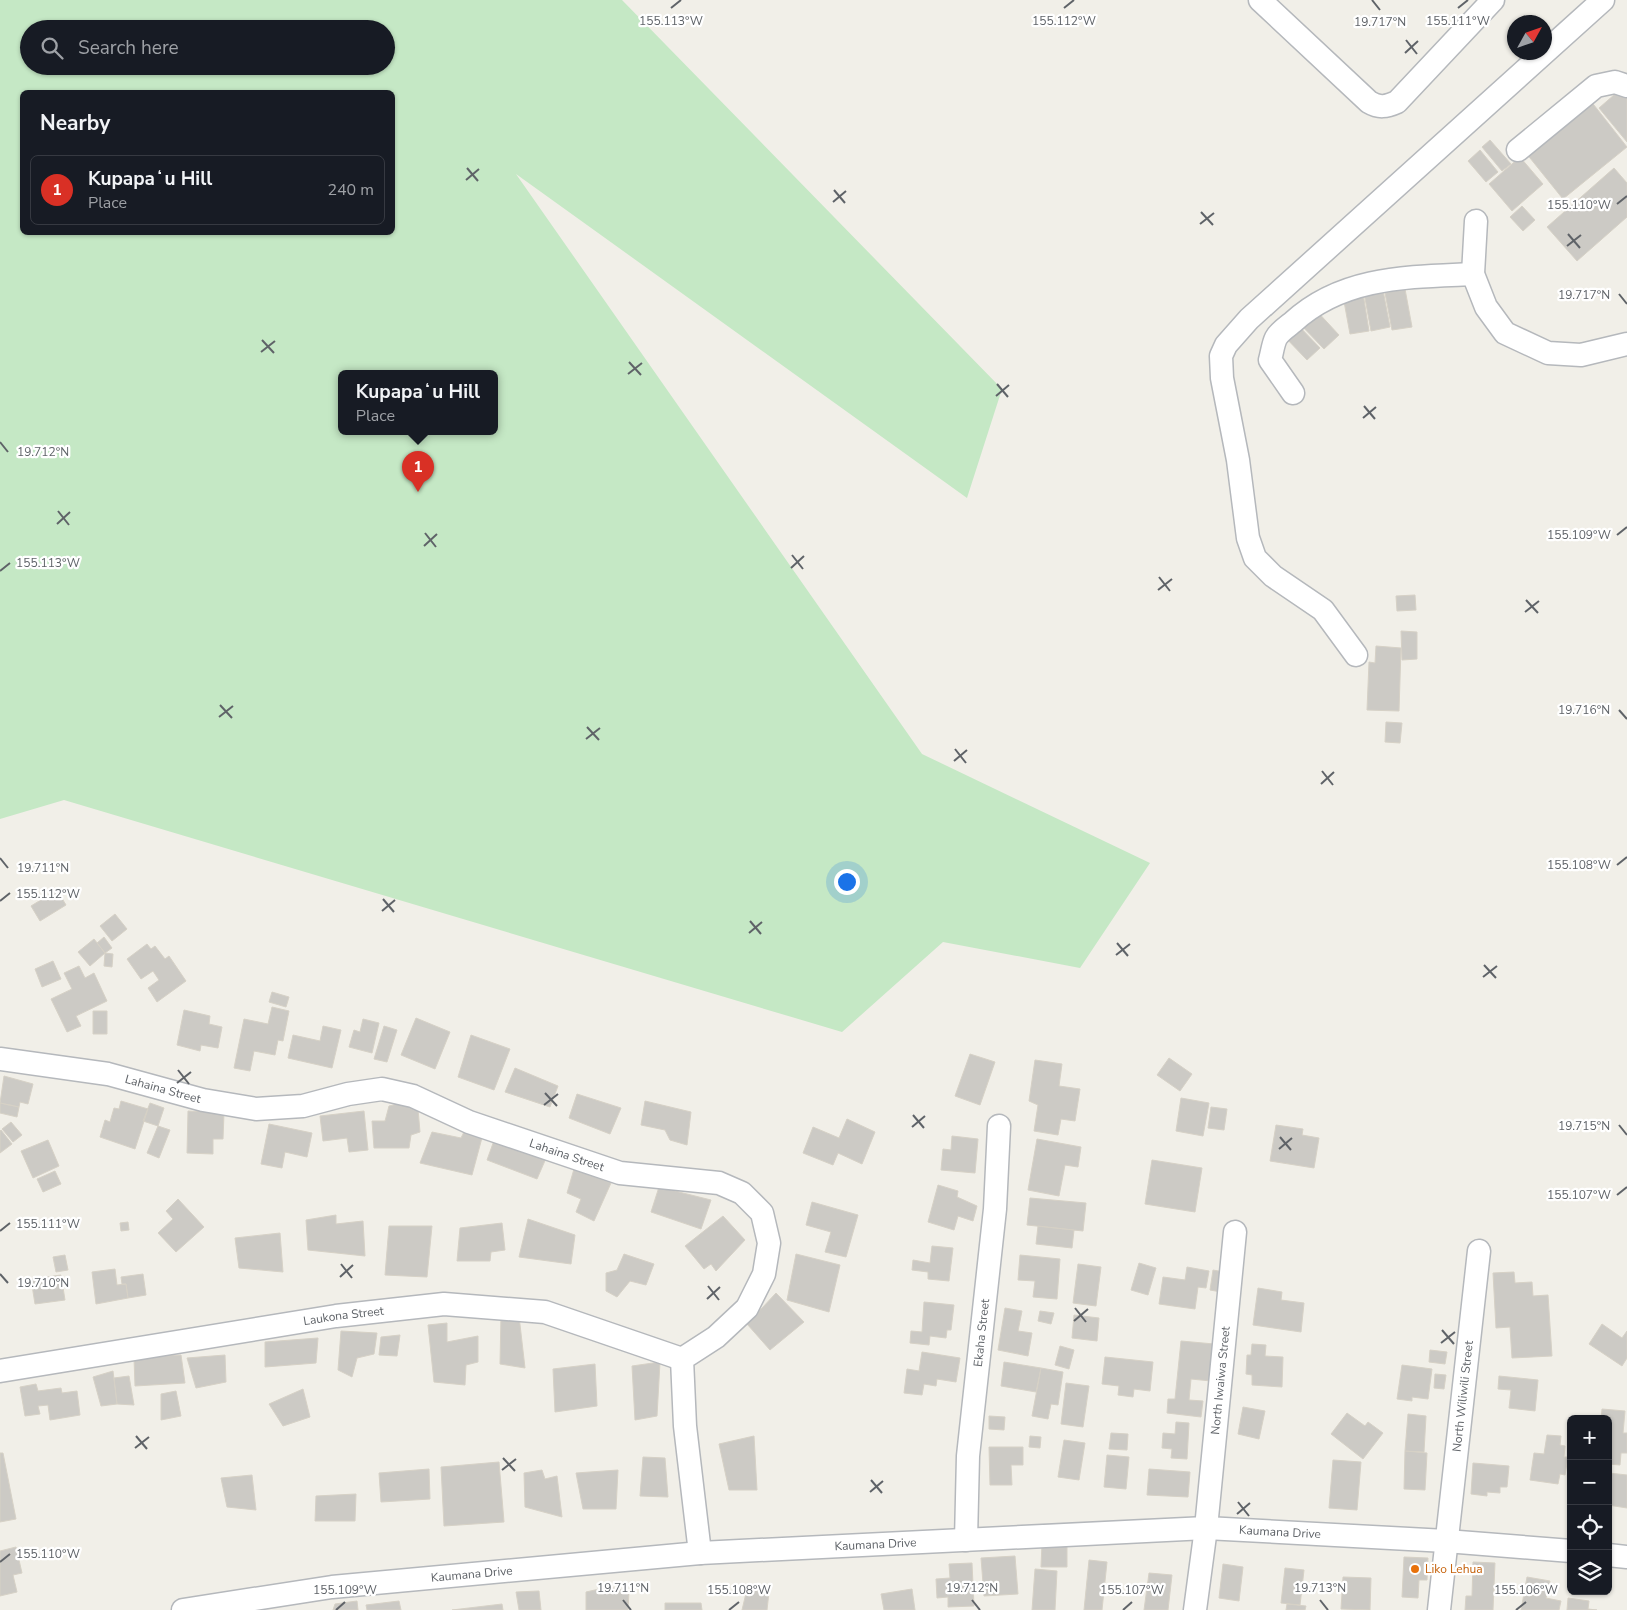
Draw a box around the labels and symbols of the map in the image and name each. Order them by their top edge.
text: 155.113°W [639,13,703,29]
text: 155.112°W [1032,13,1096,29]
text: 155.111°W [1426,13,1490,29]
text: 19.717°N [1354,14,1406,30]
north arrow [1507,15,1552,60]
text: 155.110°W [1547,197,1611,213]
text: 19.717°N [1558,287,1610,303]
text: 19.712°N [17,444,69,460]
pin: 1 [402,451,434,492]
text: 155.109°W [1547,527,1611,543]
text: 155.113°W [16,555,80,571]
text: 19.716°N [1558,702,1610,718]
text: 155.108°W [1547,857,1611,873]
text: 19.711°N [17,860,69,876]
your location [834,869,860,895]
text: 155.112°W [16,886,80,902]
street label: Lahaina Street [123,1071,203,1107]
text: 19.715°N [1558,1118,1610,1134]
street label: Lahaina Street [527,1135,607,1175]
text: 155.107°W [1547,1187,1611,1203]
text: 155.111°W [16,1216,80,1232]
text: 19.710°N [17,1275,69,1291]
street label: Ekaha Street [970,1297,993,1368]
street label: Laukona Street [302,1303,386,1329]
street label: North Iwaiwa Street [1207,1325,1234,1435]
street label: North Wiliwili Street [1449,1339,1477,1453]
street label: Kaumana Drive [1239,1522,1321,1542]
street label: Kaumana Drive [834,1534,917,1554]
text: 155.110°W [16,1546,80,1562]
place label: Liko Lehua [1425,1561,1483,1577]
street label: Kaumana Drive [430,1562,513,1586]
marker: Liko Lehua [1409,1563,1421,1575]
text: 19.711°N [597,1580,649,1596]
text: 19.712°N [946,1580,998,1596]
text: 19.713°N [1294,1580,1346,1596]
text: 155.109°W [313,1582,377,1598]
text: 155.108°W [707,1582,771,1598]
text: 155.107°W [1100,1582,1164,1598]
text: 155.106°W [1494,1582,1558,1598]

